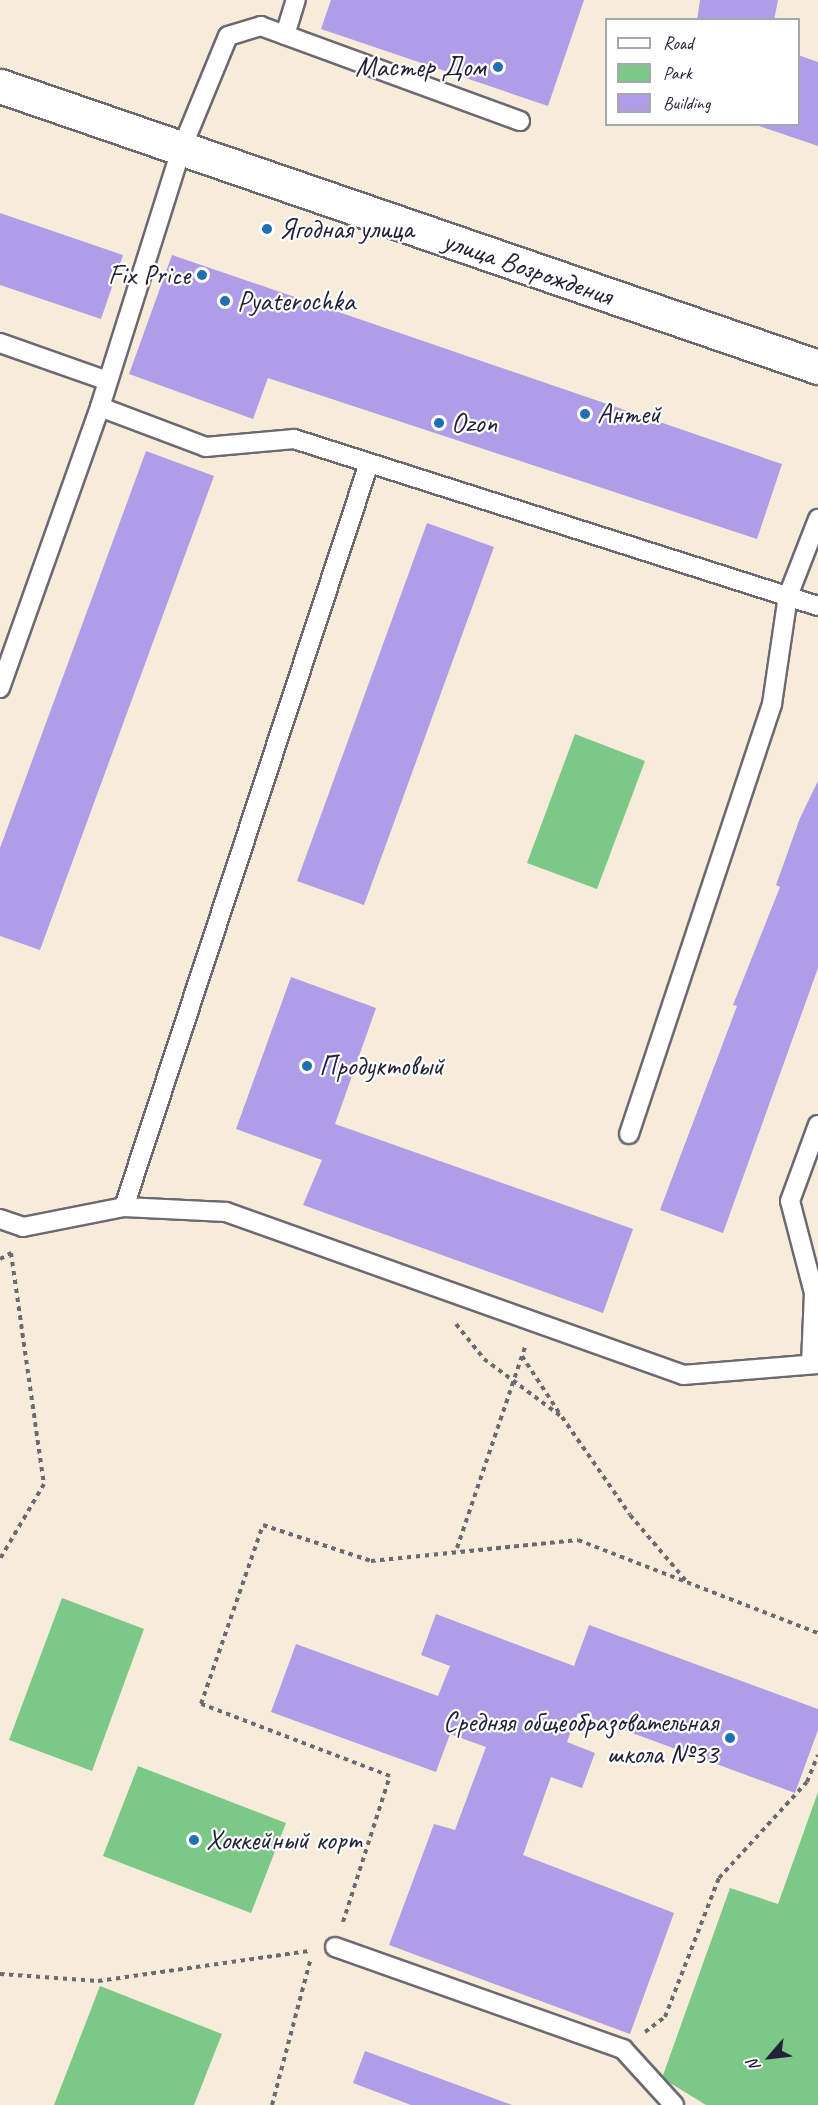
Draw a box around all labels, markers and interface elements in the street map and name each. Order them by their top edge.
legend [605,18,800,126]
text: Road [663,32,693,54]
place label: Мастер Дом [355,50,486,84]
marker: Мастер Дом [491,60,505,74]
text: Park [663,62,692,84]
text: Building [663,92,710,114]
place label: Ягодная улица [279,212,413,246]
marker: Ягодная улица [260,222,274,236]
street label: улица Возрождения [440,224,616,312]
place label: Fix Price [108,258,190,292]
marker: Fix Price [195,268,209,282]
place label: Pyaterochka [237,284,355,318]
marker: Pyaterochka [218,294,232,308]
place label: Антей [597,397,661,431]
place label: Ozon [451,406,497,440]
marker: Антей [578,407,592,421]
marker: Ozon [432,416,446,430]
place label: Продуктовый [319,1049,444,1083]
marker: Продуктовый [300,1059,314,1073]
place label: Средняя общеобразовательная школа №33 [443,1705,718,1771]
marker: Средняя общеобразовательная школа №33 [723,1731,737,1745]
place label: Хоккейный корт [206,1823,362,1857]
marker: Хоккейный корт [187,1833,201,1847]
north arrow [740,2027,800,2087]
text: N [743,2056,765,2075]

